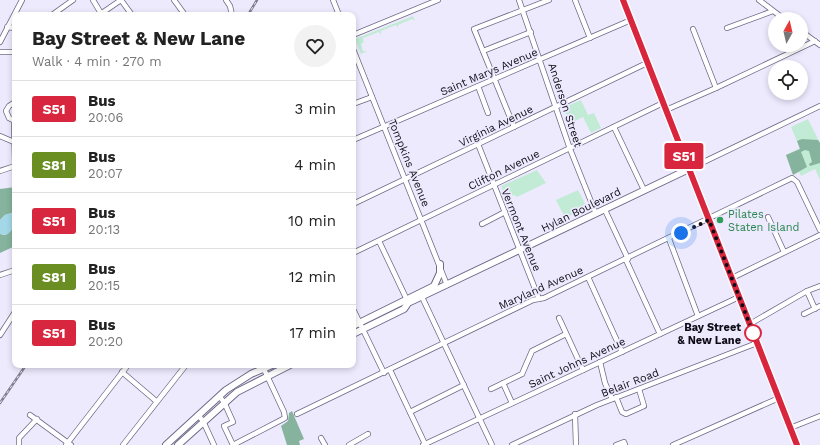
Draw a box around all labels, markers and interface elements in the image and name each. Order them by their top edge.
north arrow [768,12,808,52]
map controls [768,12,808,100]
button: heart [294,25,336,67]
text: Bay Street & New Lane [32,27,245,50]
street label: Saint Marys Avenue [438,46,540,98]
text: Walk · 4 min · 270 m [32,54,162,69]
button: locate [768,60,808,100]
street label: Anderson Street [545,61,585,149]
text: Bus [88,92,116,110]
text: 3 min [295,100,336,118]
text: S51 [42,101,66,117]
street label: Virginia Avenue [457,102,535,150]
text: 20:06 [88,110,124,125]
street label: Tompkins Avenue [385,117,433,209]
line badge: S51 [661,143,707,169]
street label: Clifton Avenue [466,147,542,193]
text: Bus [88,148,116,166]
text: S51 [672,148,696,164]
text: 4 min [294,156,336,174]
text: S81 [42,157,66,173]
text: 20:07 [88,166,123,181]
street label: Hylan Boulevard [539,185,623,235]
street label: Vermont Avenue [498,187,544,273]
text: Bus [88,204,116,222]
place label: Pilates Staten Island [728,208,799,234]
text: 10 min [288,212,336,230]
text: S51 [42,213,66,229]
marker: Pilates Staten Island [715,215,725,225]
text: 20:13 [88,222,120,237]
your location [671,223,691,243]
text: Bus [88,260,116,278]
street label: Maryland Avenue [497,264,585,312]
text: 12 min [289,268,336,286]
text: S81 [42,269,66,285]
text: 20:15 [88,278,120,293]
text: Bus [88,316,116,334]
place label: Bay Street & New Lane [677,321,741,347]
text: 17 min [289,324,336,342]
marker: Bay Street & New Lane [744,324,762,342]
text: S51 [42,325,66,341]
text: 20:20 [88,334,123,349]
street label: Saint Johns Avenue [527,335,627,391]
street label: Belair Road [599,366,661,400]

